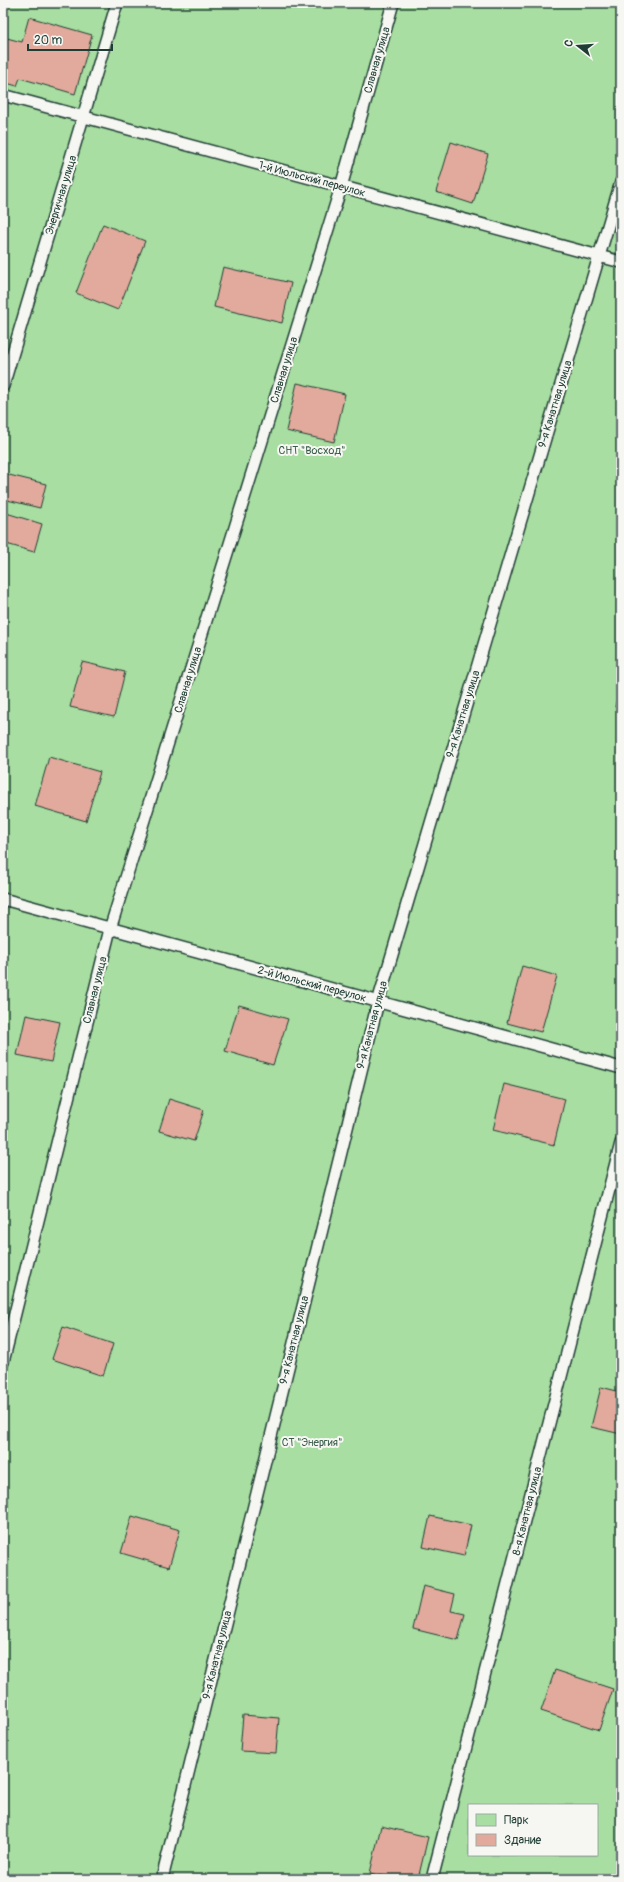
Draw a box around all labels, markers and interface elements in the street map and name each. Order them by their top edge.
street label: Славная улица [361,25,393,95]
scale bar [28,26,112,52]
north arrow [558,26,598,66]
text: 20 m [34,33,63,48]
text: С [562,38,576,48]
street label: Энергичная улица [43,154,79,236]
street label: 1-й Июльский переулок [257,158,367,200]
street label: Славная улица [268,335,300,405]
street label: 9-я Канатная улица [535,359,575,449]
park label: СНТ "Восход" [279,444,345,457]
street label: Славная улица [172,645,204,715]
street label: 9-я Канатная улица [443,669,483,759]
street label: Славная улица [80,955,110,1025]
street label: 2-й Июльский переулок [256,963,368,1005]
street label: 9-я Канатная улица [354,979,390,1071]
street label: 9-я Канатная улица [277,1294,311,1386]
park label: СТ "Энергия" [282,1436,342,1449]
street label: 8-я Канатная улица [510,1465,544,1557]
street label: 9-я Канатная улица [200,1609,234,1701]
legend [468,1804,598,1856]
text: Парк [504,1813,529,1828]
text: Здание [504,1833,541,1848]

